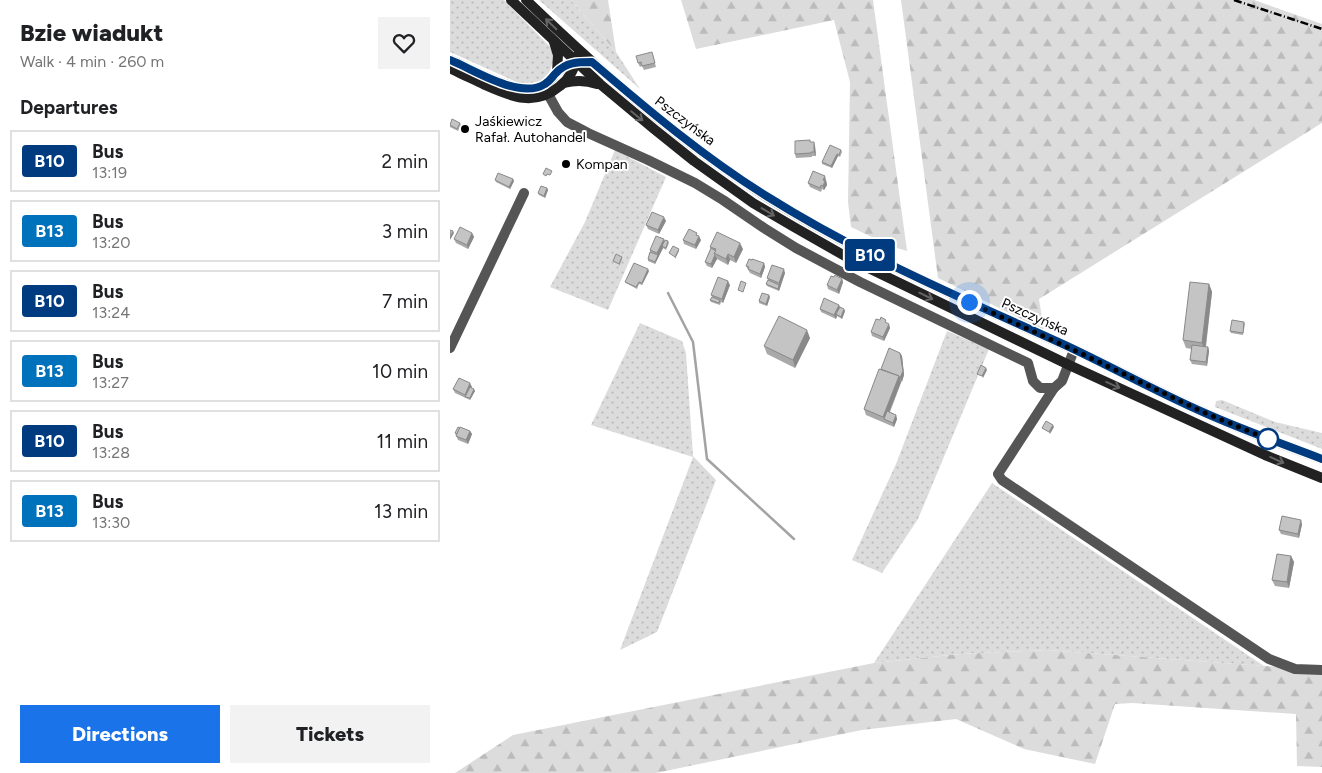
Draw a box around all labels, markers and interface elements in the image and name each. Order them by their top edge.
button: heart [378,17,430,69]
text: Bzie wiadukt [20,18,163,47]
one-way arrow [545,18,558,30]
text: Walk · 4 min · 260 m [20,52,164,71]
street label: Pszczyńska [651,93,719,149]
text: Departures [20,96,118,119]
one-way arrow [630,110,643,121]
place label: Jaśkiewicz Rafał. Autohandel [475,113,586,146]
marker: Jaśkiewicz Rafał. Autohandel [459,123,471,135]
text: Bus [92,140,123,163]
text: B10 [34,150,65,172]
text: 2 min [382,150,428,173]
place label: Kompan [576,156,628,173]
marker: Kompan [560,158,572,170]
text: 13:19 [92,163,127,182]
one-way arrow [761,207,775,217]
text: Bus [92,210,123,233]
text: B13 [35,220,64,242]
text: 3 min [382,220,428,243]
text: 13:20 [92,233,131,252]
line badge: B10 [841,239,899,271]
text: B10 [855,244,885,266]
text: Bus [92,280,123,303]
text: B10 [34,290,65,312]
text: 7 min [382,290,428,313]
your location [957,290,982,315]
one-way arrow [918,292,933,301]
street label: Pszczyńska [999,295,1071,339]
text: 13:24 [92,303,130,322]
text: Bus [92,350,123,373]
text: B13 [35,360,64,382]
text: 10 min [372,360,428,383]
text: 13:27 [92,373,129,392]
one-way arrow [1105,381,1120,390]
text: Bus [92,420,123,443]
unlabelled marker [1257,428,1279,450]
text: B10 [34,430,65,452]
text: 11 min [376,430,428,453]
text: 13:28 [92,443,130,462]
one-way arrow [1269,455,1284,465]
text: Bus [92,490,123,513]
text: B13 [35,500,64,522]
text: 13 min [374,500,428,523]
text: 13:30 [92,513,130,532]
button: Directions [20,705,220,763]
button: Tickets [230,705,430,763]

